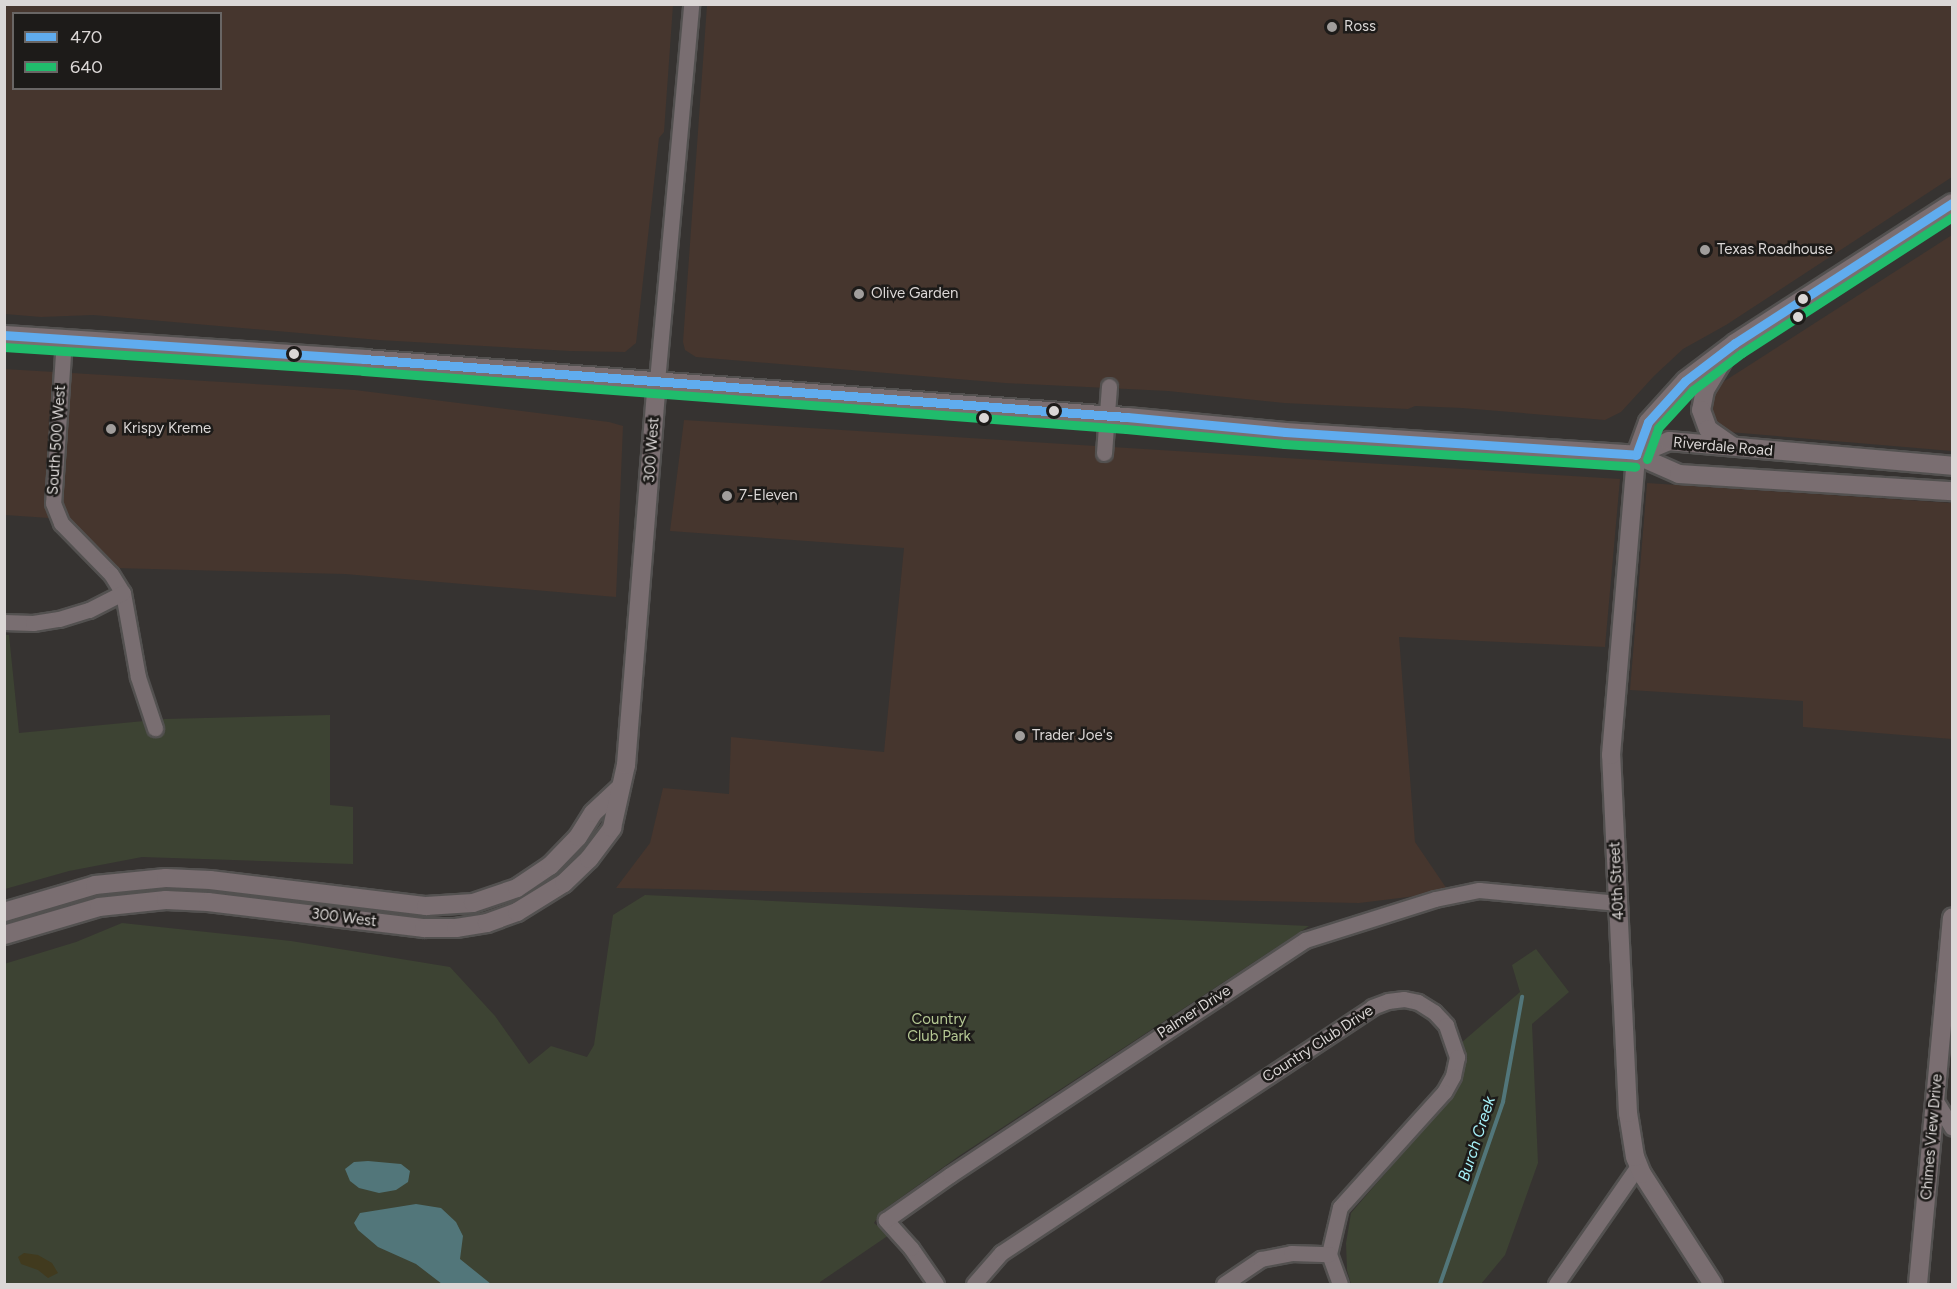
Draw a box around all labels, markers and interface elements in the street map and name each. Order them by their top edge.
legend [12,12,222,90]
place label: Ross [1344,18,1376,36]
marker: Ross [1325,20,1339,34]
text: 470 [70,26,102,48]
text: 640 [70,56,103,78]
place label: Texas Roadhouse [1717,241,1833,259]
marker: Texas Roadhouse [1698,243,1712,257]
place label: Olive Garden [871,285,958,303]
marker: Olive Garden [852,287,866,301]
unlabelled marker [1797,293,1809,305]
unlabelled marker [1792,311,1804,323]
unlabelled marker [288,348,300,360]
street label: South 500 West [44,384,70,496]
unlabelled marker [1048,405,1060,417]
unlabelled marker [978,412,990,424]
street label: 300 West [641,417,663,483]
place label: Krispy Kreme [123,420,211,438]
marker: Krispy Kreme [104,422,118,436]
street label: Riverdale Road [1672,434,1774,460]
place label: 7-Eleven [739,487,798,505]
marker: 7-Eleven [720,489,734,503]
place label: Trader Joe's [1032,727,1113,745]
marker: Trader Joe's [1013,729,1027,743]
street label: 40th Street [1606,841,1628,921]
street label: 300 West [310,905,378,931]
street label: Palmer Drive [1154,982,1234,1042]
street label: Country Club Drive [1259,1002,1377,1086]
park label: Country Club Park [907,1010,971,1045]
street label: Chimes View Drive [1918,1073,1946,1201]
water label: Burch Creek [1454,1094,1500,1184]

